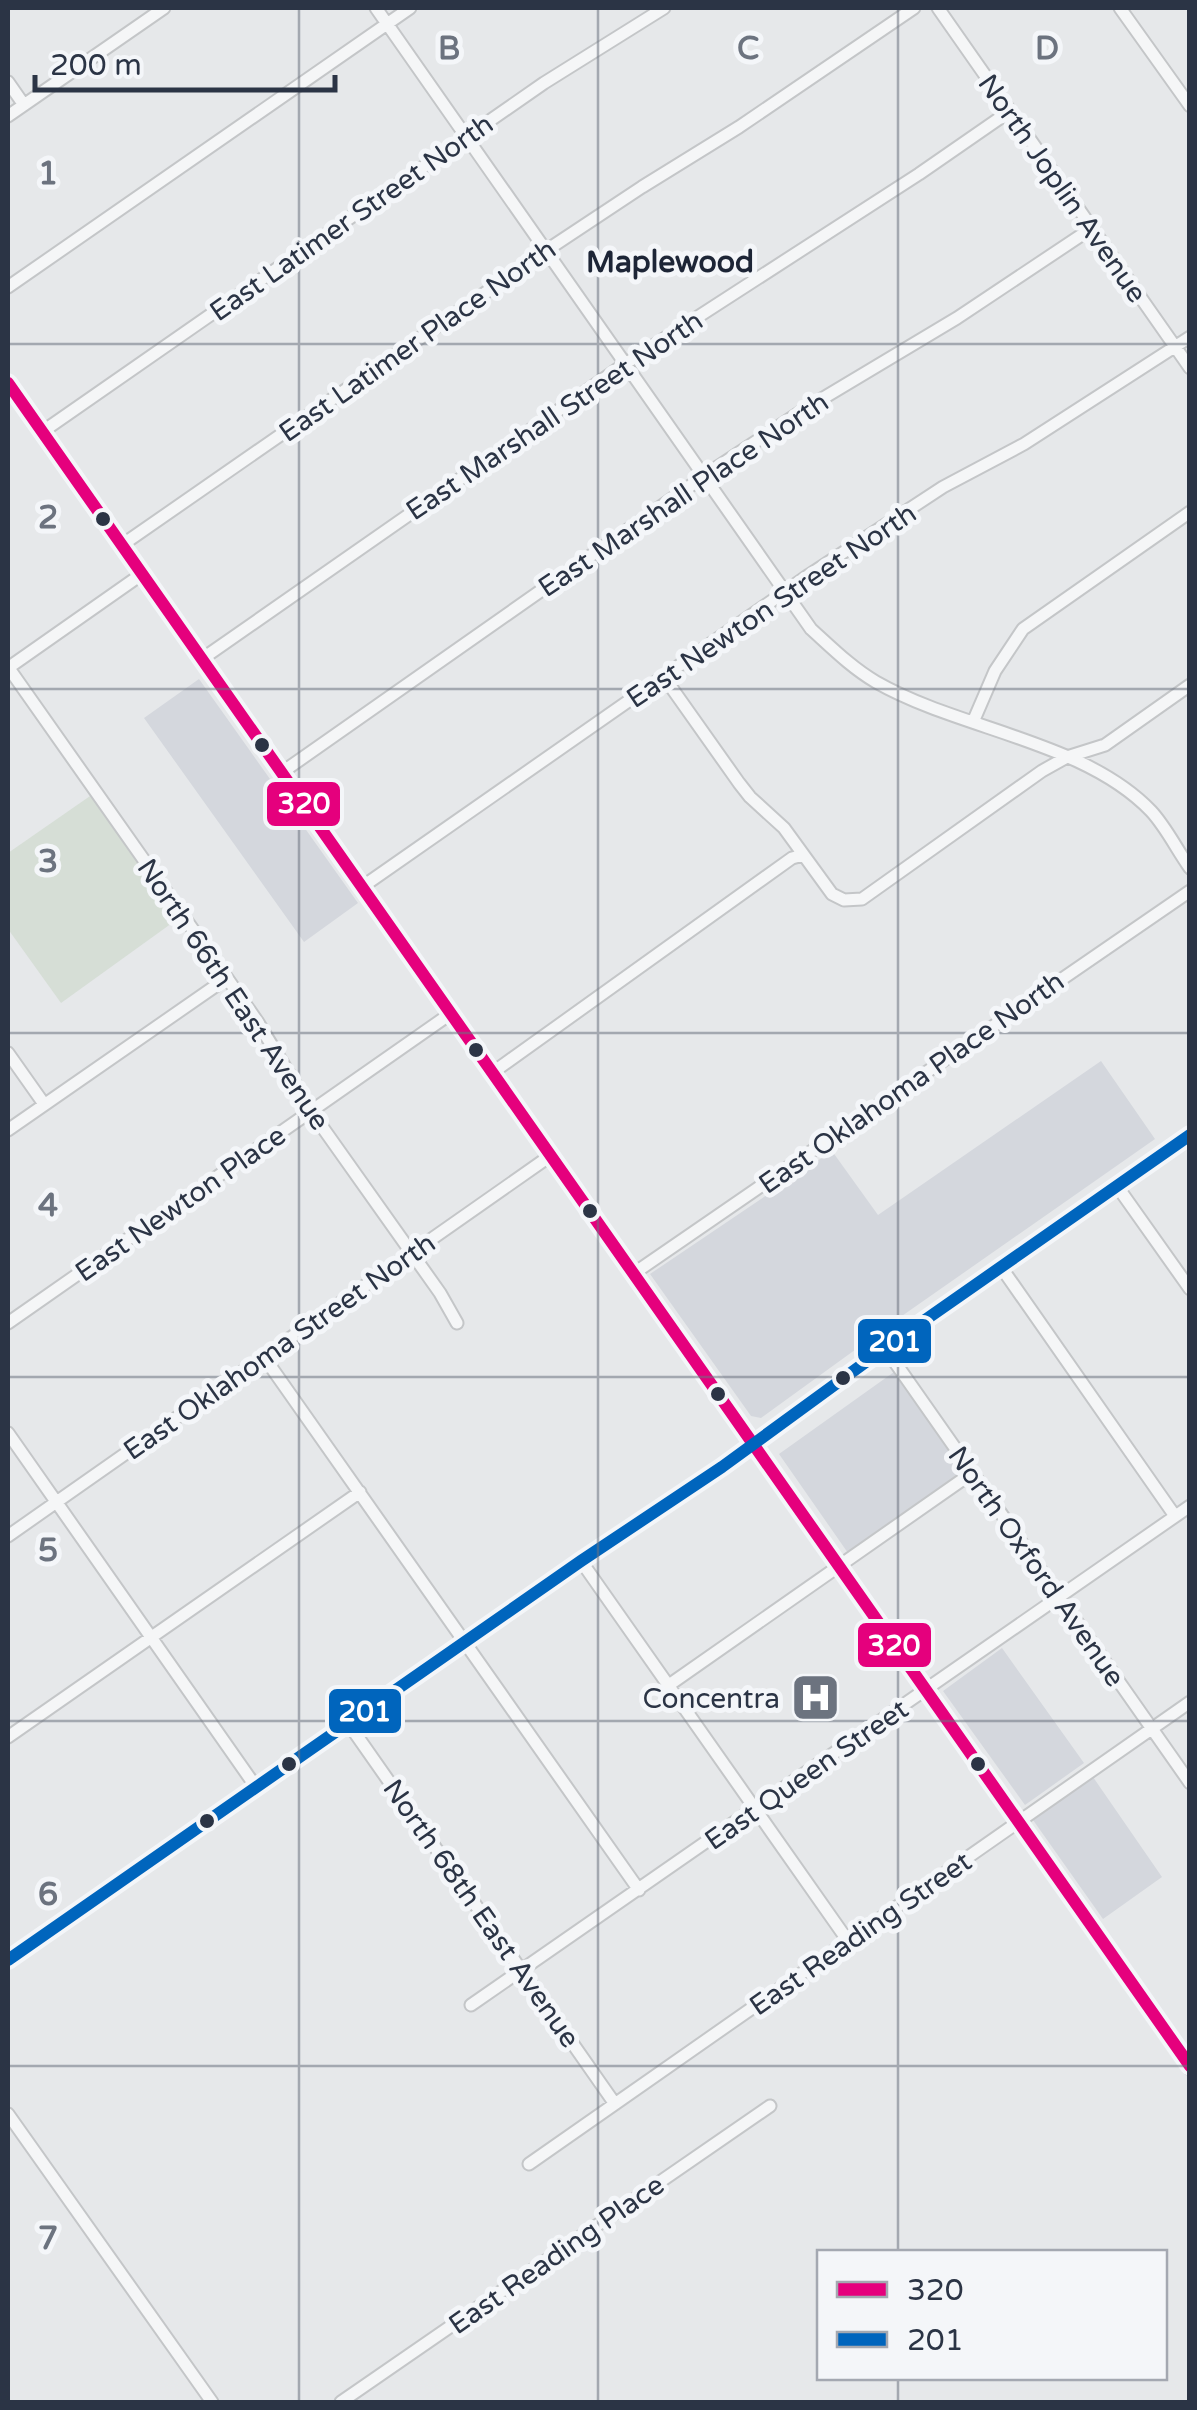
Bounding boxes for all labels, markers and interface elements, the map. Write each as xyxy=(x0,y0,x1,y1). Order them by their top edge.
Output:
scale bar xyxy=(35,30,335,92)
text: B xyxy=(438,30,460,68)
text: C xyxy=(737,30,759,68)
text: D xyxy=(1035,30,1059,68)
text: 200 m xyxy=(50,47,142,84)
street label: North Joplin Avenue xyxy=(971,68,1154,309)
street label: East Latimer Street North xyxy=(203,107,500,329)
text: 1 xyxy=(38,155,58,193)
street label: East Latimer Place North xyxy=(273,232,563,449)
district label: Maplewood xyxy=(586,244,754,281)
street label: East Marshall Street North xyxy=(400,304,709,528)
street label: East Marshall Place North xyxy=(532,385,835,605)
street label: East Newton Street North xyxy=(620,496,923,716)
text: 2 xyxy=(38,499,58,537)
unlabelled marker xyxy=(93,509,113,529)
unlabelled marker xyxy=(252,735,272,755)
line badge: 320 xyxy=(265,780,342,828)
text: 320 xyxy=(278,787,330,821)
text: 3 xyxy=(38,843,58,881)
street label: North 66th East Avenue xyxy=(130,852,337,1137)
street label: East Oklahoma Place North xyxy=(752,964,1071,1201)
unlabelled marker xyxy=(466,1040,486,1060)
street label: East Newton Place xyxy=(69,1118,292,1289)
text: 4 xyxy=(38,1187,58,1225)
unlabelled marker xyxy=(580,1201,600,1221)
street label: East Oklahoma Street North xyxy=(117,1226,442,1468)
line badge: 201 xyxy=(856,1317,933,1365)
text: 201 xyxy=(869,1325,921,1359)
unlabelled marker xyxy=(833,1368,853,1388)
unlabelled marker xyxy=(708,1384,728,1404)
street label: North Oxford Avenue xyxy=(940,1440,1132,1693)
text: 5 xyxy=(38,1532,58,1570)
line badge: 320 xyxy=(856,1621,933,1669)
text: 320 xyxy=(868,1629,920,1663)
hospital icon: Concentra xyxy=(789,1672,841,1724)
place label: Concentra xyxy=(642,1682,780,1716)
line badge: 201 xyxy=(327,1687,403,1735)
street label: East Queen Street xyxy=(698,1692,915,1858)
text: 201 xyxy=(339,1695,391,1729)
unlabelled marker xyxy=(279,1754,299,1774)
unlabelled marker xyxy=(968,1754,988,1774)
street label: North 68th East Avenue xyxy=(375,1773,587,2054)
unlabelled marker xyxy=(197,1811,217,1831)
street label: East Reading Street xyxy=(743,1844,978,2023)
text: 6 xyxy=(38,1876,58,1914)
street label: East Reading Place xyxy=(442,2168,671,2342)
text: 7 xyxy=(38,2220,58,2258)
legend xyxy=(817,2250,1167,2380)
text: 320 xyxy=(907,2272,964,2309)
text: 201 xyxy=(907,2322,964,2359)

